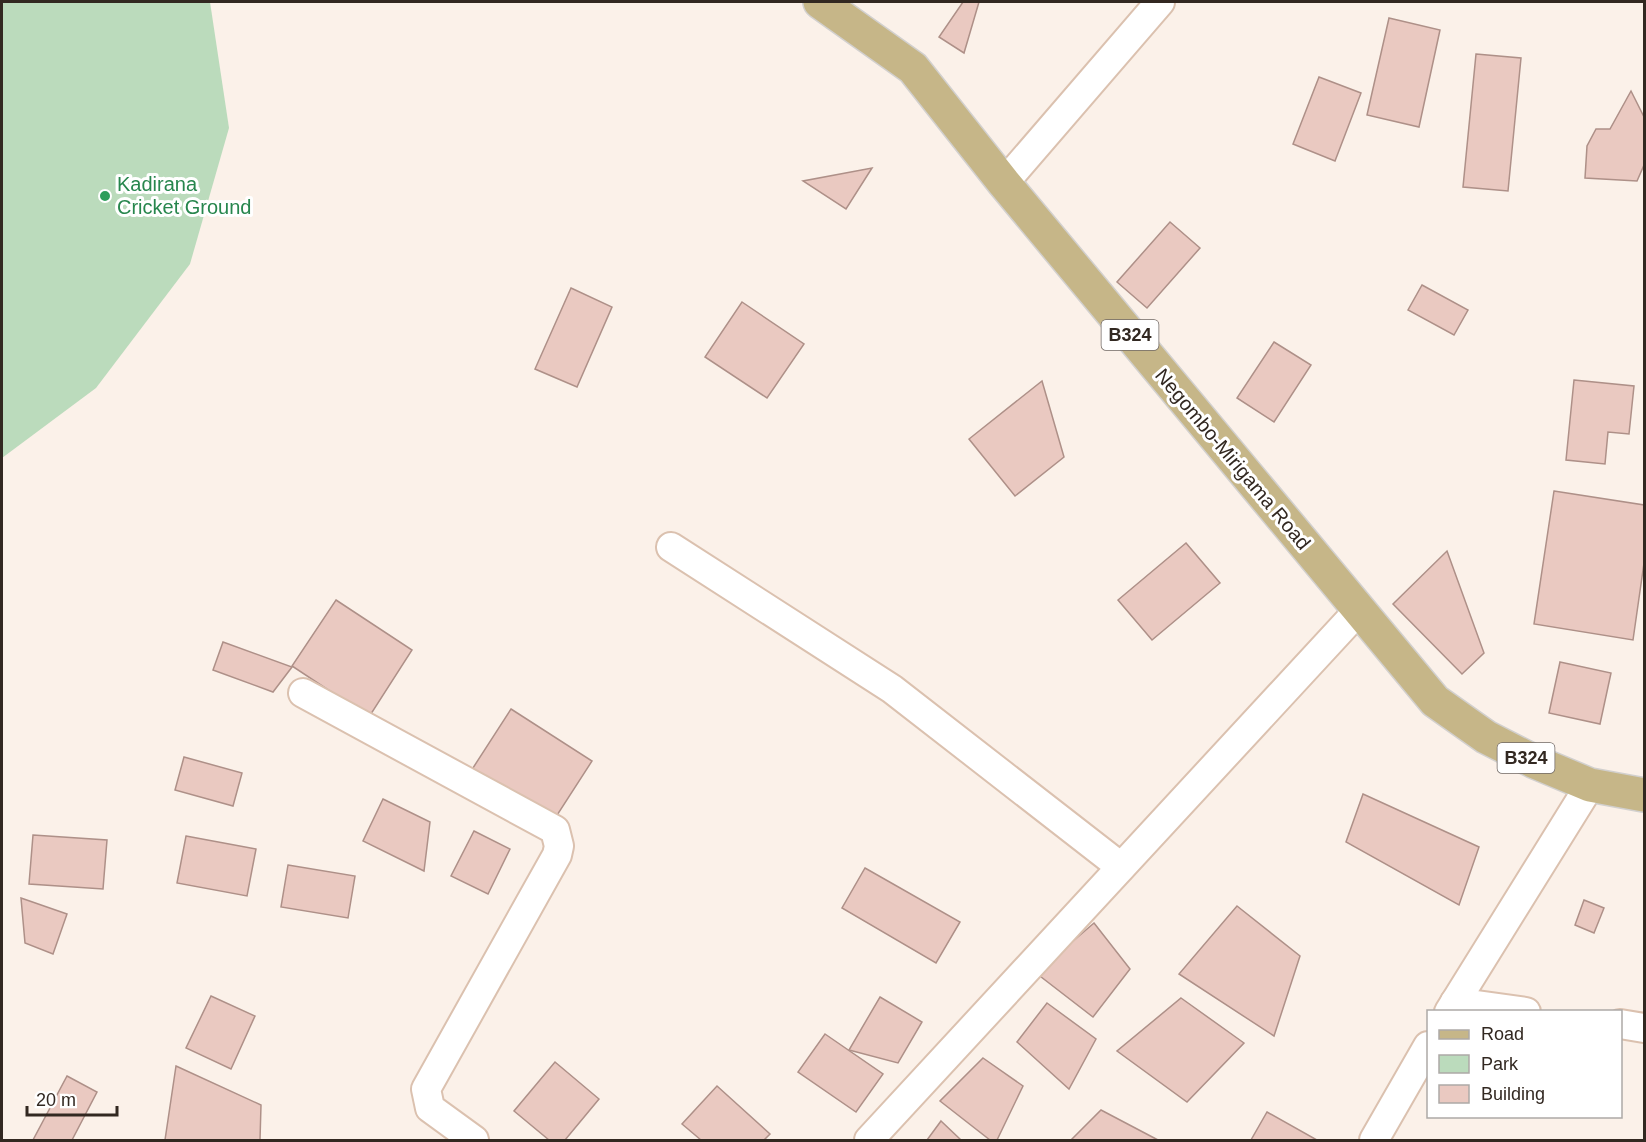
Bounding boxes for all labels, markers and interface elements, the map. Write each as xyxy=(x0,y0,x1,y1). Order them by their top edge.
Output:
place label: Kadirana Cricket Ground xyxy=(117,173,252,218)
marker: Kadirana Cricket Ground xyxy=(98,189,112,203)
road number: B324 xyxy=(1102,320,1158,350)
street label: Negombo-Mirigama Road xyxy=(1151,364,1315,554)
road number: B324 xyxy=(1498,743,1555,773)
legend xyxy=(1427,1010,1622,1118)
text: Road xyxy=(1481,1024,1524,1044)
text: Park xyxy=(1481,1054,1519,1074)
scale bar xyxy=(27,1079,117,1117)
text: Building xyxy=(1481,1084,1545,1104)
text: 20 m xyxy=(36,1090,76,1110)

